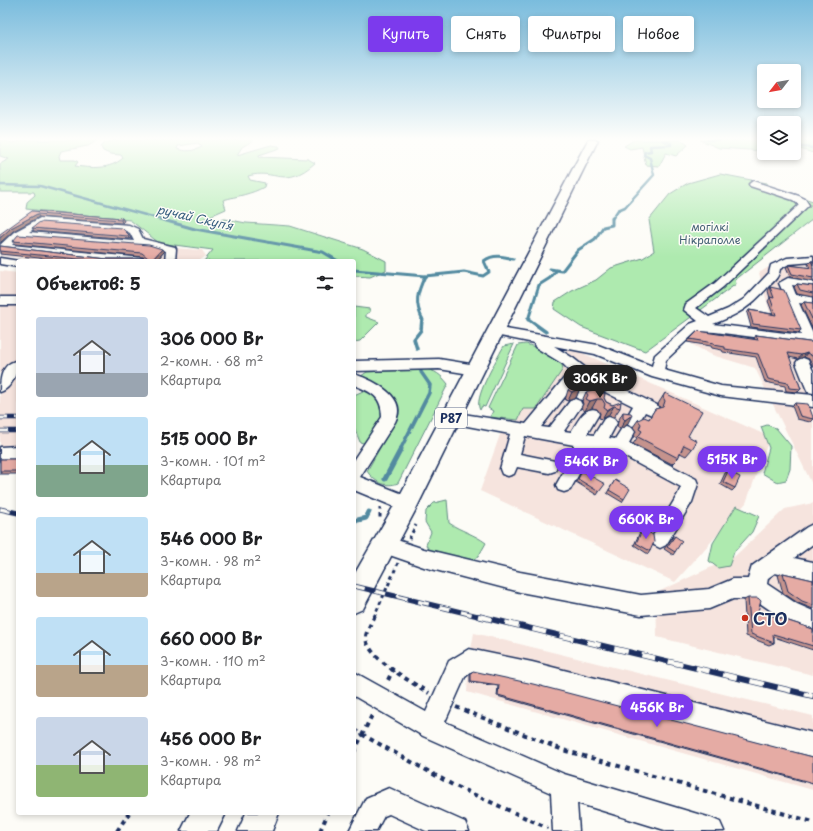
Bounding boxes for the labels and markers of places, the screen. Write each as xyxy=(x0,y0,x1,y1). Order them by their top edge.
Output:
pin: 306K Br xyxy=(563,365,637,399)
pin: 515K Br xyxy=(695,446,769,480)
pin: 546K Br xyxy=(554,448,628,482)
pin: 660K Br xyxy=(609,506,683,540)
place label: СТО xyxy=(753,606,787,630)
marker: СТО xyxy=(740,613,750,623)
pin: 456K Br xyxy=(620,694,694,728)

